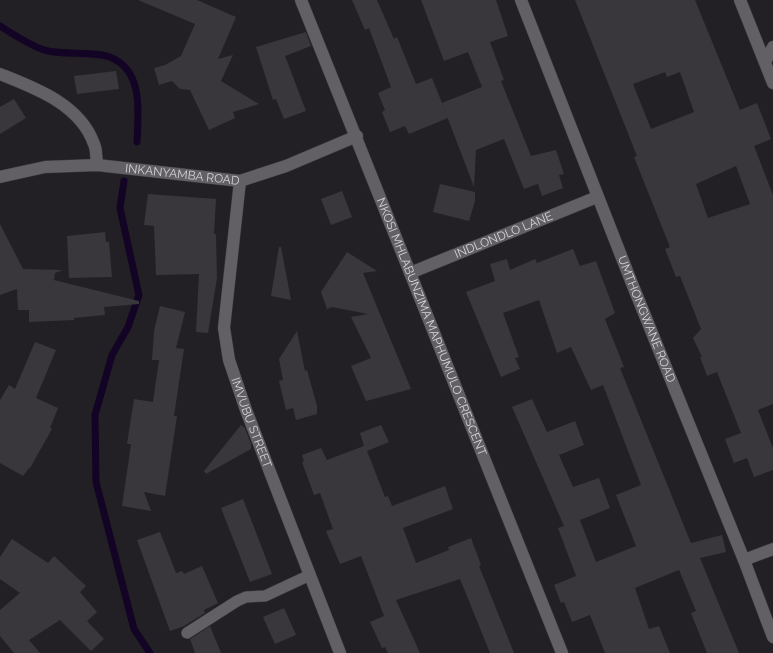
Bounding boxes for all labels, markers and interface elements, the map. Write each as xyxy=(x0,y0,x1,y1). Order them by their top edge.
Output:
street label: INKANYAMBA ROAD xyxy=(125,161,241,188)
street label: NKOSI MHLABUNZIMA MAPHUMULO CRESCENT xyxy=(374,196,490,459)
street label: INDLONDLO LANE xyxy=(452,209,555,261)
street label: UMTHONGWANE ROAD xyxy=(615,254,679,385)
street label: IMVUBU STREET xyxy=(229,376,275,471)

